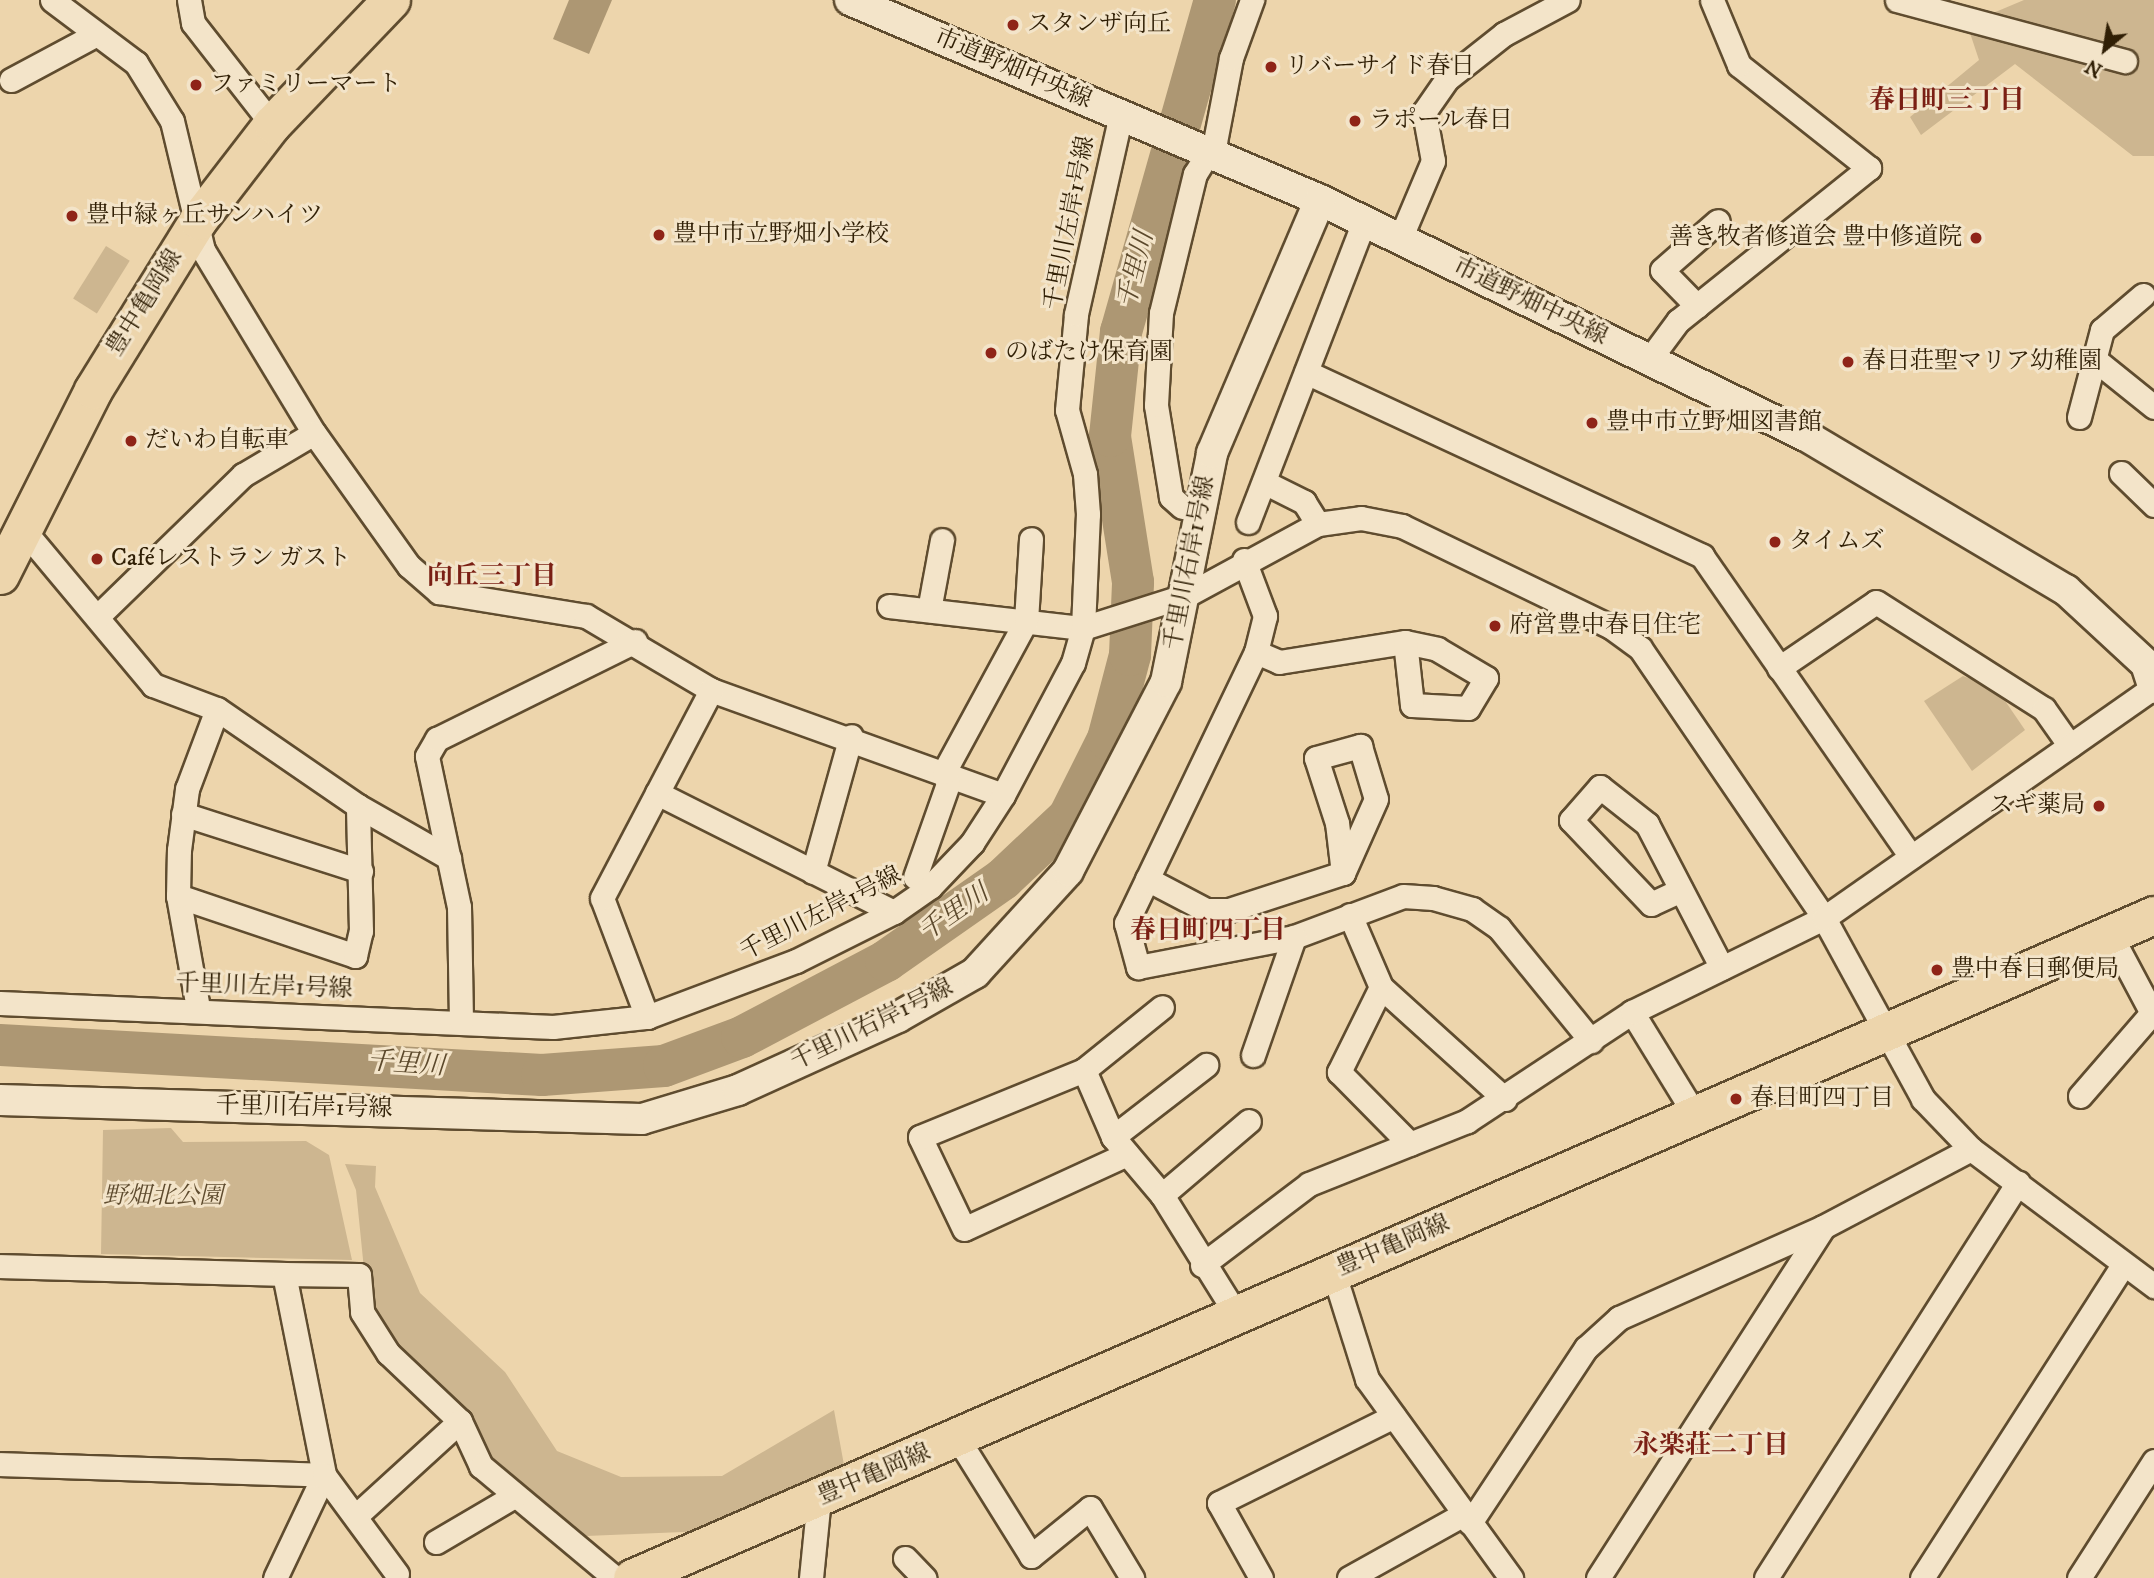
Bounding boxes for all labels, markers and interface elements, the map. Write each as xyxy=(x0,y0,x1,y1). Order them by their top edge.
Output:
place label: スタンザ向丘 xyxy=(1027,11,1171,39)
north arrow xyxy=(2070,14,2140,84)
marker: スタンザ向丘 xyxy=(1005,17,1021,33)
street label: 市道野畑中央線 xyxy=(930,23,1096,115)
place label: リバーサイド春日 xyxy=(1285,53,1477,81)
text: N xyxy=(2082,54,2107,81)
marker: リバーサイド春日 xyxy=(1263,59,1279,75)
place label: ファミリーマート xyxy=(210,71,402,99)
marker: ファミリーマート xyxy=(188,77,204,93)
district label: 春日町三丁目 xyxy=(1869,85,2025,117)
place label: ラポール春日 xyxy=(1369,107,1513,135)
marker: ラポール春日 xyxy=(1347,113,1363,129)
street label: 千里川左岸1号線 xyxy=(1039,133,1101,313)
place label: 豊中緑ヶ丘サンハイツ xyxy=(86,202,326,230)
marker: 豊中緑ヶ丘サンハイツ xyxy=(64,208,80,224)
place label: 豊中市立野畑小学校 xyxy=(673,221,889,249)
place label: 善き牧者修道会 豊中修道院 xyxy=(1669,224,1962,252)
marker: 豊中市立野畑小学校 xyxy=(651,227,667,243)
water label: 千里川 xyxy=(1111,228,1161,312)
marker: 善き牧者修道会 豊中修道院 xyxy=(1968,230,1984,246)
street label: 豊中亀岡線 xyxy=(101,244,189,362)
street label: 市道野畑中央線 xyxy=(1448,252,1612,352)
place label: のばたけ保育園 xyxy=(1005,339,1173,367)
marker: のばたけ保育園 xyxy=(983,345,999,361)
place label: 春日荘聖マリア幼稚園 xyxy=(1862,348,2102,376)
marker: 春日荘聖マリア幼稚園 xyxy=(1840,354,1856,370)
place label: 豊中市立野畑図書館 xyxy=(1606,409,1822,437)
marker: 豊中市立野畑図書館 xyxy=(1584,415,1600,431)
place label: だいわ自転車 xyxy=(145,427,289,455)
marker: だいわ自転車 xyxy=(123,433,139,449)
street label: 千里川右岸1号線 xyxy=(1159,473,1221,653)
place label: タイムズ xyxy=(1789,528,1885,556)
marker: タイムズ xyxy=(1767,534,1783,550)
place label: Caféレストラン ガスト xyxy=(111,545,352,573)
marker: Caféレストラン ガスト xyxy=(89,551,105,567)
district label: 向丘三丁目 xyxy=(427,561,557,593)
place label: 府営豊中春日住宅 xyxy=(1509,612,1701,640)
marker: 府営豊中春日住宅 xyxy=(1487,618,1503,634)
place label: スギ薬局 xyxy=(1989,792,2085,820)
marker: スギ薬局 xyxy=(2091,798,2107,814)
street label: 千里川左岸1号線 xyxy=(736,861,906,967)
water label: 千里川 xyxy=(913,878,995,948)
district label: 春日町四丁目 xyxy=(1130,915,1286,947)
place label: 豊中春日郵便局 xyxy=(1951,956,2119,984)
marker: 豊中春日郵便局 xyxy=(1929,962,1945,978)
street label: 千里川左岸1号線 xyxy=(175,970,353,1004)
street label: 千里川右岸1号線 xyxy=(786,973,958,1077)
water label: 千里川 xyxy=(366,1046,446,1082)
place label: 春日町四丁目 xyxy=(1750,1085,1894,1113)
marker: 春日町四丁目 xyxy=(1728,1091,1744,1107)
street label: 千里川右岸1号線 xyxy=(215,1092,393,1124)
park label: 野畑北公園 xyxy=(103,1183,223,1211)
street label: 豊中亀岡線 xyxy=(1332,1209,1454,1283)
district label: 永楽荘二丁目 xyxy=(1633,1430,1789,1462)
street label: 豊中亀岡線 xyxy=(813,1438,935,1512)

